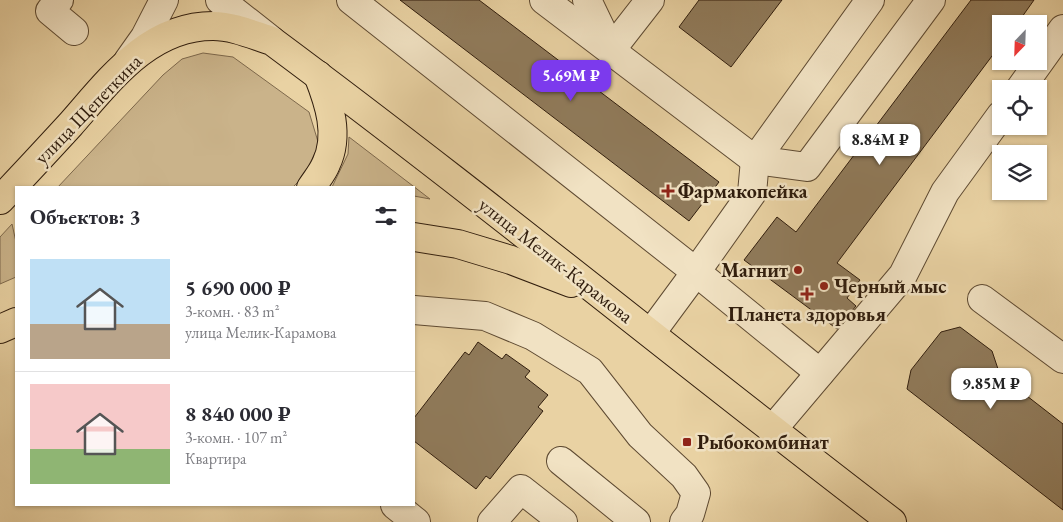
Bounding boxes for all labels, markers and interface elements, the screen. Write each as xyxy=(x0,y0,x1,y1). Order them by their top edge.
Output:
north arrow xyxy=(992,15,1048,70)
map controls xyxy=(992,15,1047,200)
street label: улица Щепеткина xyxy=(29,48,147,170)
pin: 5.69M ₽ xyxy=(525,59,617,102)
text: 5.69M ₽ xyxy=(542,65,600,86)
button: locate xyxy=(992,80,1047,135)
pin: 8.84M ₽ xyxy=(834,124,926,166)
text: 8.84M ₽ xyxy=(851,129,909,150)
button: layers xyxy=(992,145,1047,200)
place label: Фармакопейка xyxy=(678,178,808,204)
marker: Фармакопейка xyxy=(662,185,674,197)
street label: улица Мелик-Карамова xyxy=(473,191,639,329)
icon: filters xyxy=(372,202,400,230)
text: Объектов: 3 xyxy=(30,203,141,230)
place label: Магнит xyxy=(721,257,788,283)
marker: Магнит xyxy=(792,264,804,276)
place label: Черный мыс xyxy=(834,273,946,299)
text: 5 690 000 ₽ xyxy=(185,274,291,301)
icon: home xyxy=(70,279,130,339)
marker: Черный мыс xyxy=(818,280,830,292)
marker: Планета здоровья xyxy=(801,288,813,300)
text: 3-комн. · 83 m² xyxy=(185,301,280,322)
place label: Планета здоровья xyxy=(728,301,886,327)
text: улица Мелик-Карамова xyxy=(185,322,337,343)
pin: 9.85M ₽ xyxy=(945,368,1037,410)
text: 9.85M ₽ xyxy=(962,373,1020,394)
text: 8 840 000 ₽ xyxy=(185,400,291,427)
icon: home xyxy=(70,404,130,464)
text: 3-комн. · 107 m² xyxy=(185,427,287,448)
place label: Рыбокомбинат xyxy=(697,429,829,455)
marker: Рыбокомбинат xyxy=(681,436,693,448)
text: Квартира xyxy=(185,448,246,469)

